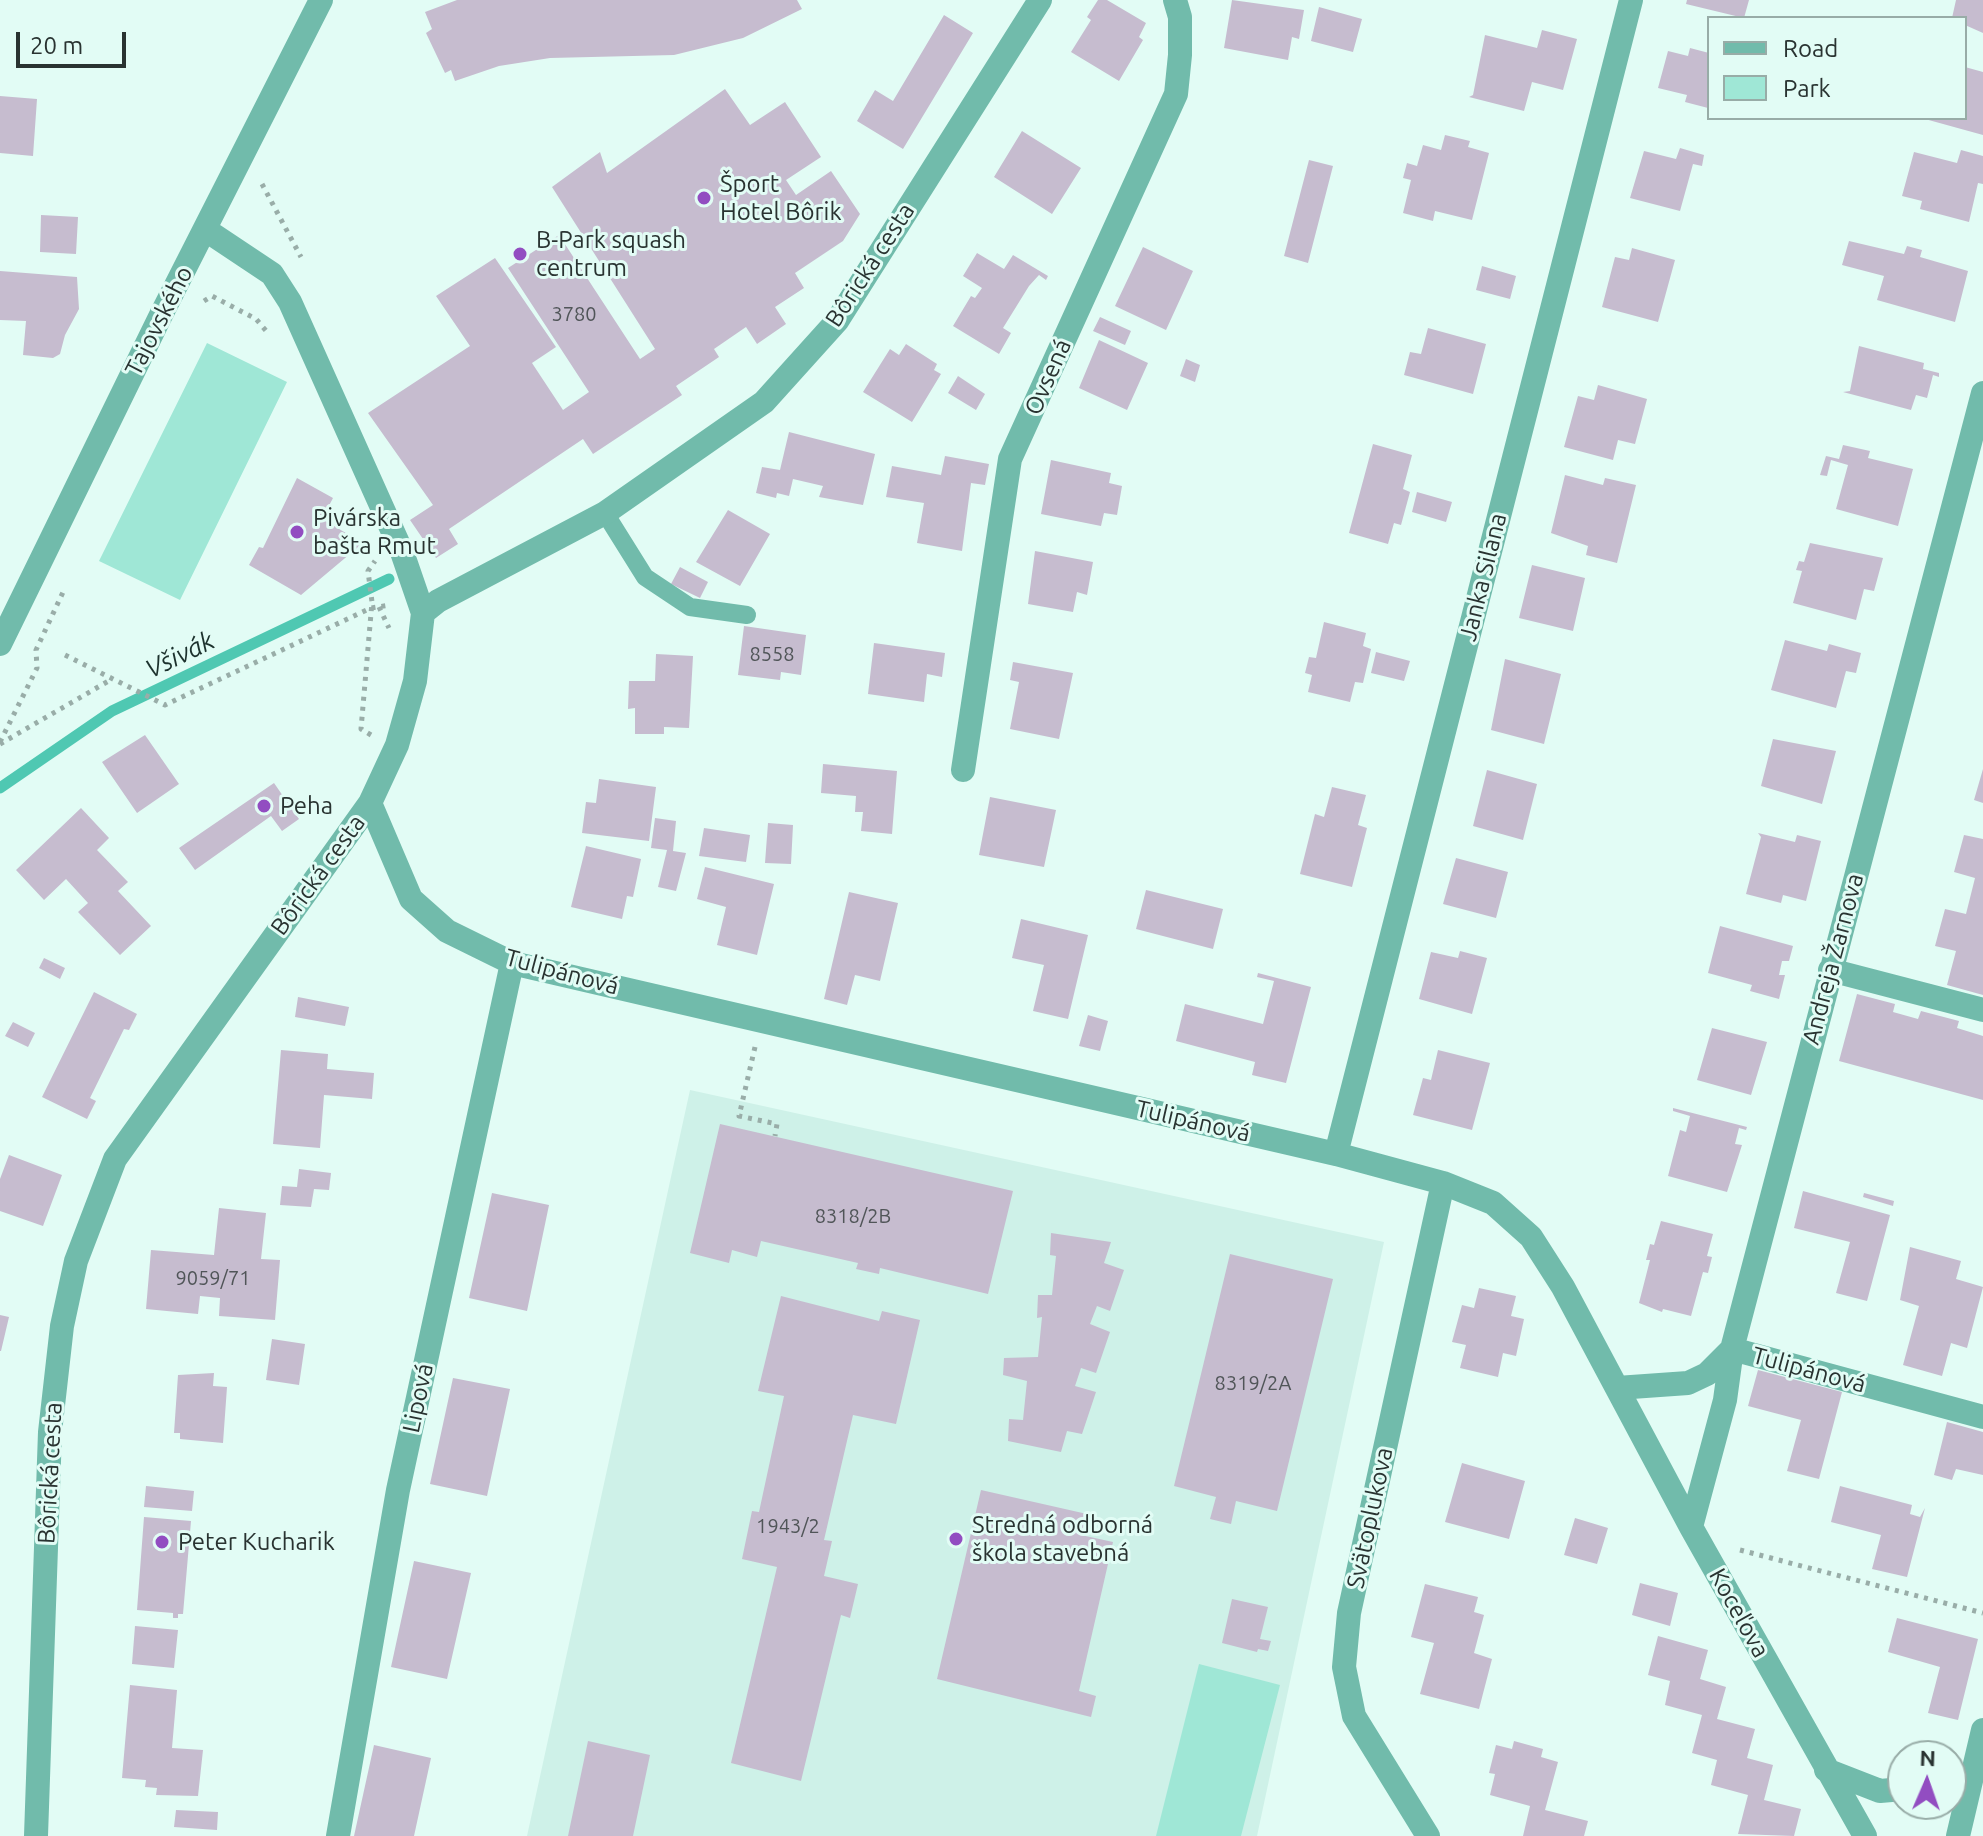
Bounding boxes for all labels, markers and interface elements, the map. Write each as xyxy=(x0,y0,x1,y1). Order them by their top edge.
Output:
scale bar xyxy=(20,16,130,66)
legend xyxy=(1707,16,1967,120)
text: 20 m xyxy=(30,32,83,59)
text: Road xyxy=(1783,35,1838,62)
text: Park xyxy=(1783,75,1831,102)
place label: Šport Hotel Bôrik xyxy=(720,170,842,226)
marker: Šport Hotel Bôrik xyxy=(695,189,713,207)
street label: Bôrická cesta xyxy=(819,198,921,332)
place label: B-Park squash centrum xyxy=(536,226,686,282)
marker: B-Park squash centrum xyxy=(511,245,529,263)
street label: Tajovského xyxy=(119,261,199,381)
house number: 3780 xyxy=(551,302,597,326)
street label: Ovsená xyxy=(1019,335,1077,419)
place label: Pivárska bašta Rmut xyxy=(313,504,436,560)
street label: Janka Silana xyxy=(1453,510,1513,644)
marker: Pivárska bašta Rmut xyxy=(288,523,306,541)
water label: Všivák xyxy=(140,625,220,685)
house number: 8558 xyxy=(749,642,795,666)
place label: Peha xyxy=(280,792,333,820)
marker: Peha xyxy=(255,797,273,815)
street label: Bôrická cesta xyxy=(265,809,371,941)
street label: Andreja Žarnova xyxy=(1796,870,1870,1048)
street label: Tulipánová xyxy=(502,943,622,1001)
street label: Tulipánová xyxy=(1133,1094,1253,1148)
house number: 8318/2B xyxy=(815,1204,891,1228)
house number: 9059/71 xyxy=(175,1266,251,1290)
street label: Tulipánová xyxy=(1749,1341,1869,1399)
street label: Lipová xyxy=(397,1361,439,1435)
house number: 8319/2A xyxy=(1215,1371,1291,1395)
street label: Bôrická cesta xyxy=(32,1401,68,1545)
street label: Svätoplukova xyxy=(1341,1445,1399,1591)
place label: Stredná odborná škola stavebná xyxy=(972,1511,1153,1567)
house number: 1943/2 xyxy=(756,1514,820,1538)
place label: Peter Kucharik xyxy=(178,1528,335,1556)
marker: Stredná odborná škola stavebná xyxy=(947,1530,965,1548)
marker: Peter Kucharik xyxy=(153,1533,171,1551)
street label: Koceľova xyxy=(1703,1563,1775,1663)
north arrow xyxy=(1887,1740,1967,1820)
text: N xyxy=(1919,1745,1936,1770)

